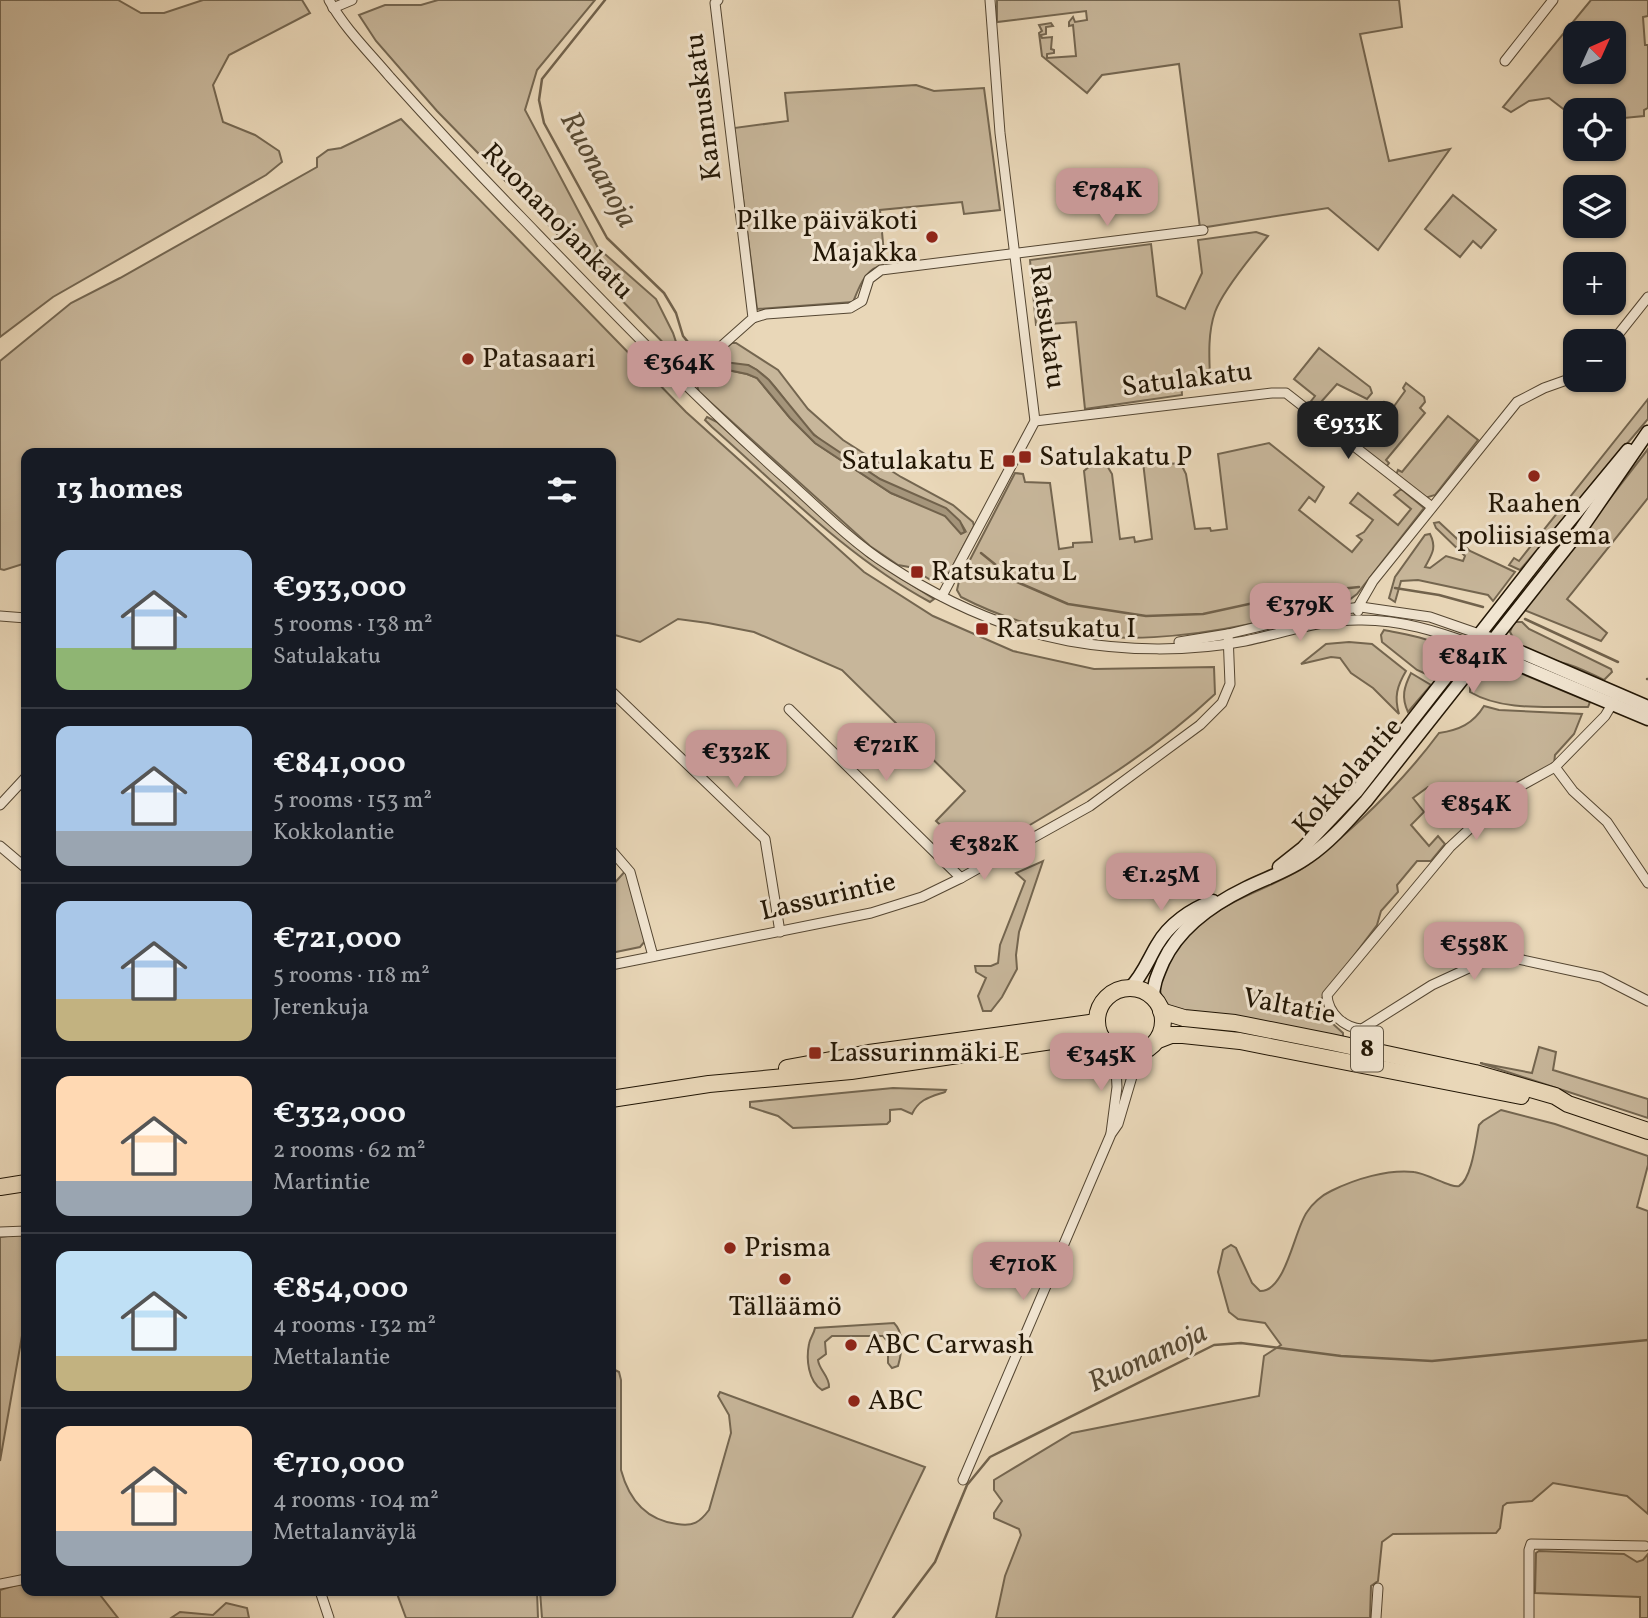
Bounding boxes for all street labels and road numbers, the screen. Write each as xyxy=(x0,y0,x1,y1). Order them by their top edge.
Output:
street label: Kannuskatu xyxy=(676,31,732,183)
street label: Ruonanojankatu xyxy=(472,135,642,309)
street label: Ratsukatu xyxy=(1019,263,1075,391)
street label: Satulakatu xyxy=(1119,353,1255,407)
street label: Kokkolantie xyxy=(1284,709,1412,845)
street label: Lassurintie xyxy=(756,863,900,931)
street label: Valtatie xyxy=(1239,979,1339,1035)
road number: 8 xyxy=(1351,1026,1383,1072)

